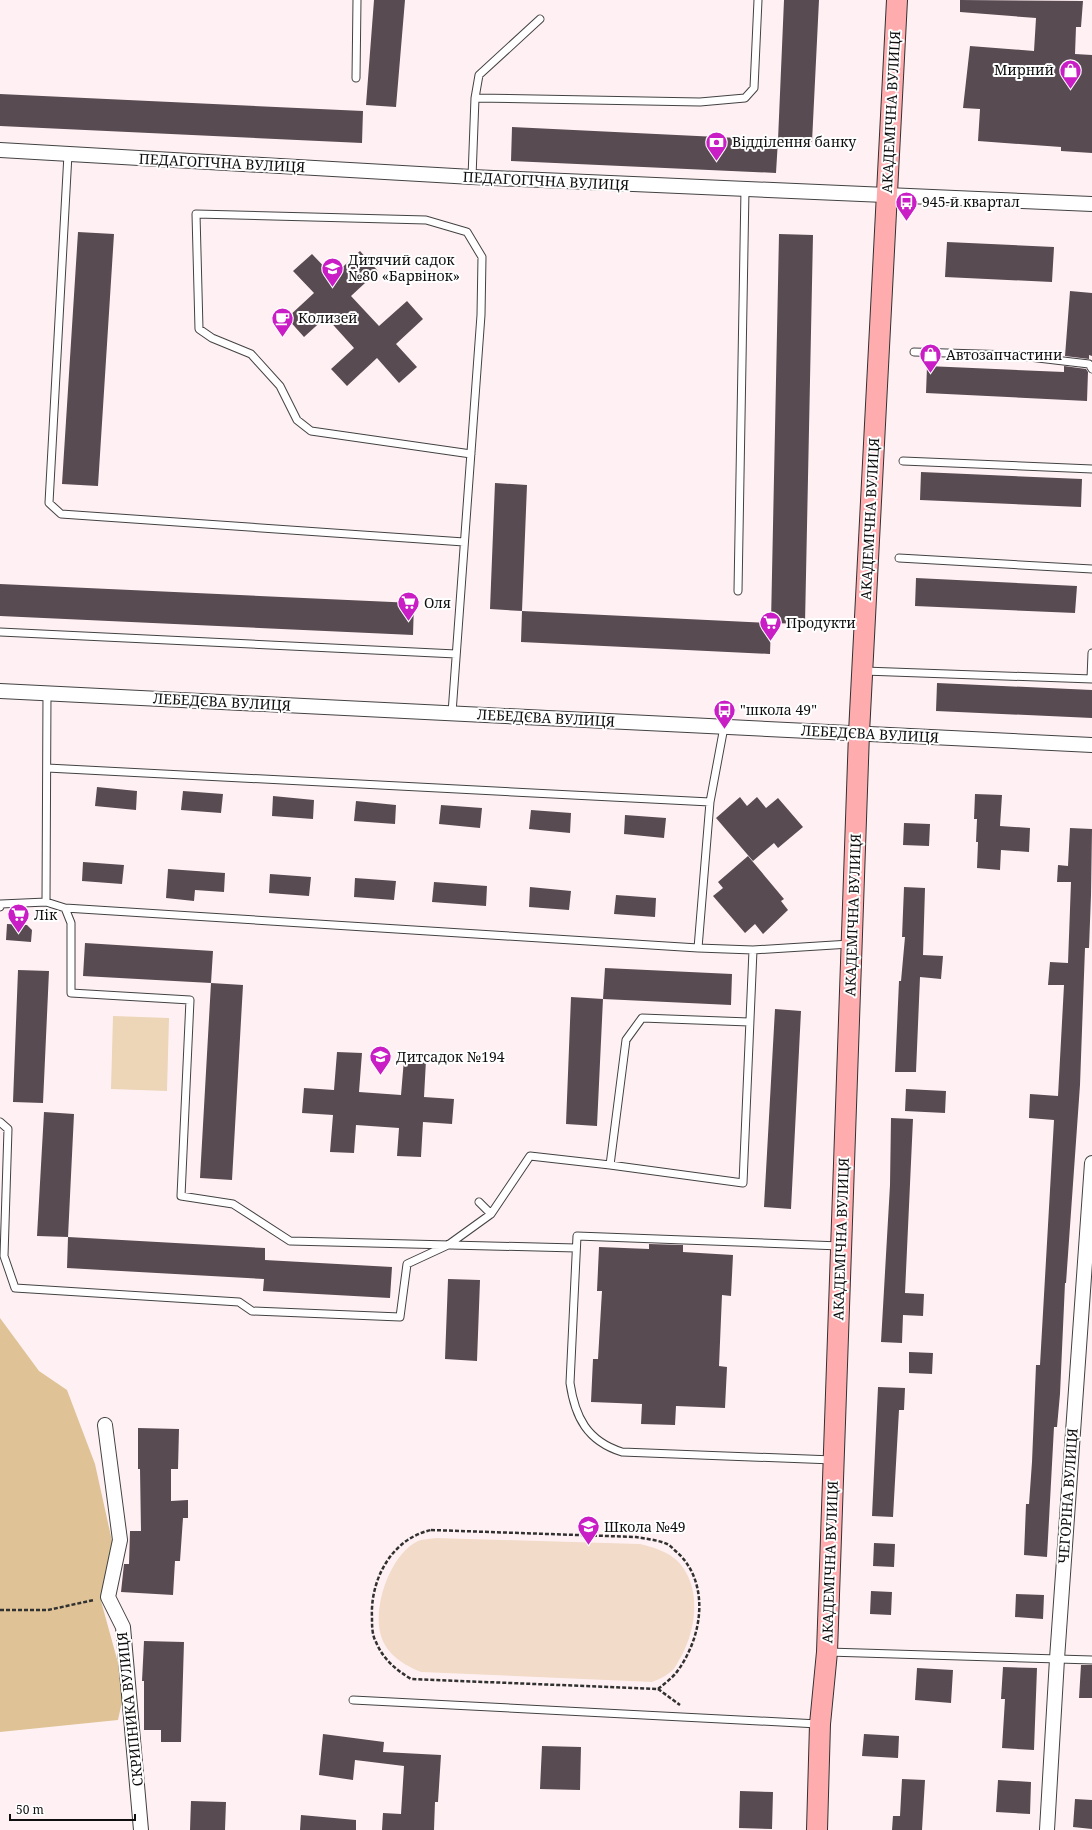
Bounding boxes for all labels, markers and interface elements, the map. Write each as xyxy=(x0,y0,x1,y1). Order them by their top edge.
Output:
street label: АКАДЕМІЧНА ВУЛИЦЯ xyxy=(877,30,904,194)
shop icon: Мирний xyxy=(1057,57,1083,90)
place label: Мирний xyxy=(994,60,1054,79)
bank icon: Відділення банку xyxy=(704,129,730,162)
place label: Відділення банку xyxy=(732,132,856,151)
street label: ПЕДАГОГІЧНА ВУЛИЦЯ xyxy=(138,149,306,176)
street label: ПЕДАГОГІЧНА ВУЛИЦЯ xyxy=(462,167,630,194)
bus stop icon: 945-й квартал xyxy=(894,189,920,222)
place label: 945-й квартал xyxy=(922,192,1020,211)
place label: Дитячий садок №80 «Барвінок» xyxy=(348,250,460,285)
school or university icon: Дитячий садок №80 «Барвінок» xyxy=(320,255,346,288)
cafe icon: Колизей xyxy=(269,305,295,338)
place label: Колизей xyxy=(298,308,358,327)
shop icon: Автозапчастини xyxy=(917,342,943,375)
place label: Автозапчастини xyxy=(946,345,1062,364)
street label: АКАДЕМІЧНА ВУЛИЦЯ xyxy=(856,437,883,601)
supermarket icon: Оля xyxy=(396,590,422,623)
place label: Оля xyxy=(424,593,451,612)
supermarket icon: Продукти xyxy=(757,610,783,643)
place label: Продукти xyxy=(786,613,856,632)
street label: ЛЕБЕДЄВА ВУЛИЦЯ xyxy=(152,688,292,715)
bus stop icon: "школа 49" xyxy=(711,697,737,730)
place label: "школа 49" xyxy=(740,700,817,719)
street label: ЛЕБЕДЄВА ВУЛИЦЯ xyxy=(476,704,616,731)
street label: ЛЕБЕДЄВА ВУЛИЦЯ xyxy=(800,720,940,747)
street label: АКАДЕМІЧНА ВУЛИЦЯ xyxy=(840,833,865,997)
supermarket icon: Лік xyxy=(6,902,32,935)
place label: Лік xyxy=(34,905,58,924)
school or university icon: Дитсадок №194 xyxy=(367,1044,393,1077)
place label: Дитсадок №194 xyxy=(396,1047,505,1066)
street label: АКАДЕМІЧНА ВУЛИЦЯ xyxy=(828,1157,853,1321)
street label: ЧЕГОРІНА ВУЛИЦЯ xyxy=(1053,1427,1082,1565)
street label: АКАДЕМІЧНА ВУЛИЦЯ xyxy=(817,1480,842,1644)
school or university icon: Школа №49 xyxy=(576,1514,602,1547)
place label: Школа №49 xyxy=(604,1517,686,1536)
street label: СКРИПНИКА ВУЛИЦЯ xyxy=(112,1631,147,1787)
scale bar xyxy=(10,1796,135,1822)
text: 50 m xyxy=(16,1801,44,1818)

